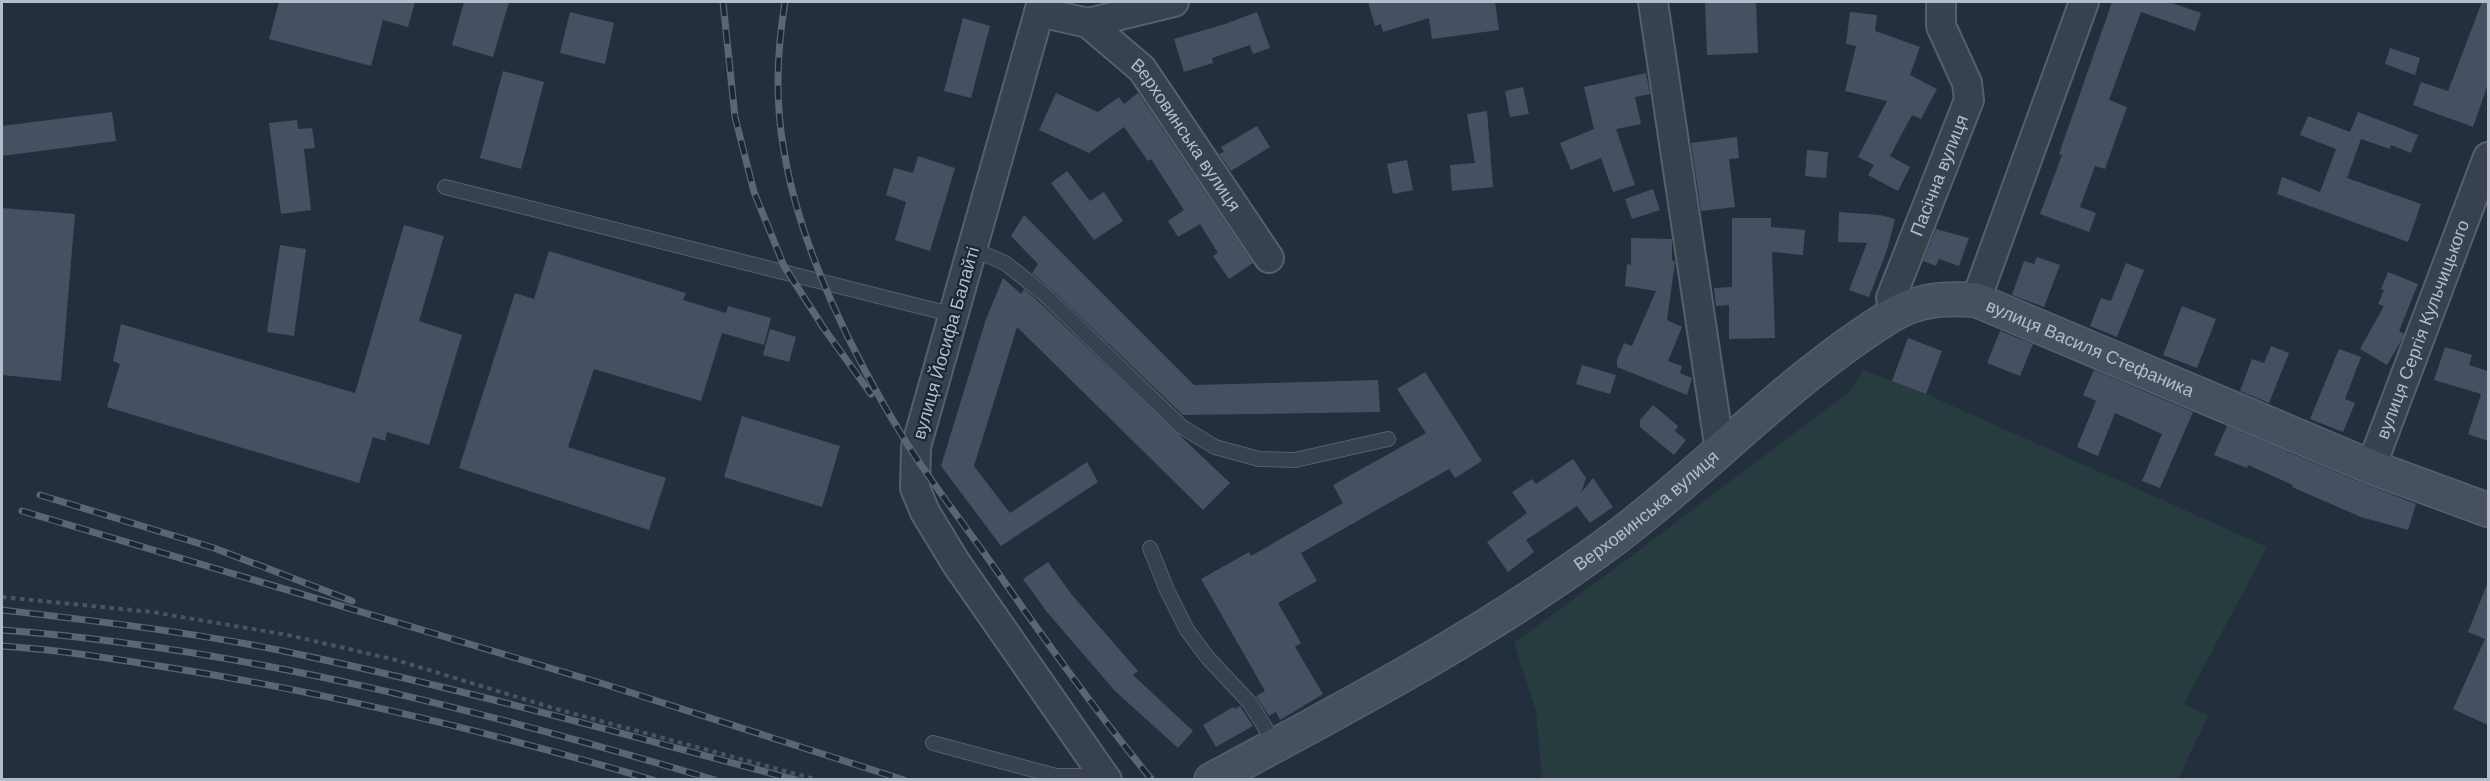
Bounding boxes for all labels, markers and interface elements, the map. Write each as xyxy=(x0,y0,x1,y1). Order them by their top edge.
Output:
street label: Верховинська вулиця xyxy=(1126,53,1246,216)
street label: Пасічна вулиця xyxy=(1905,111,1974,240)
street label: вулиця Сергія Кульчицького xyxy=(2371,216,2475,443)
street label: вулиця Йосифа Балайті xyxy=(907,244,985,442)
street label: вулиця Василя Стефаника xyxy=(1982,294,2199,403)
street label: Верховинська вулиця xyxy=(1569,445,1724,577)

